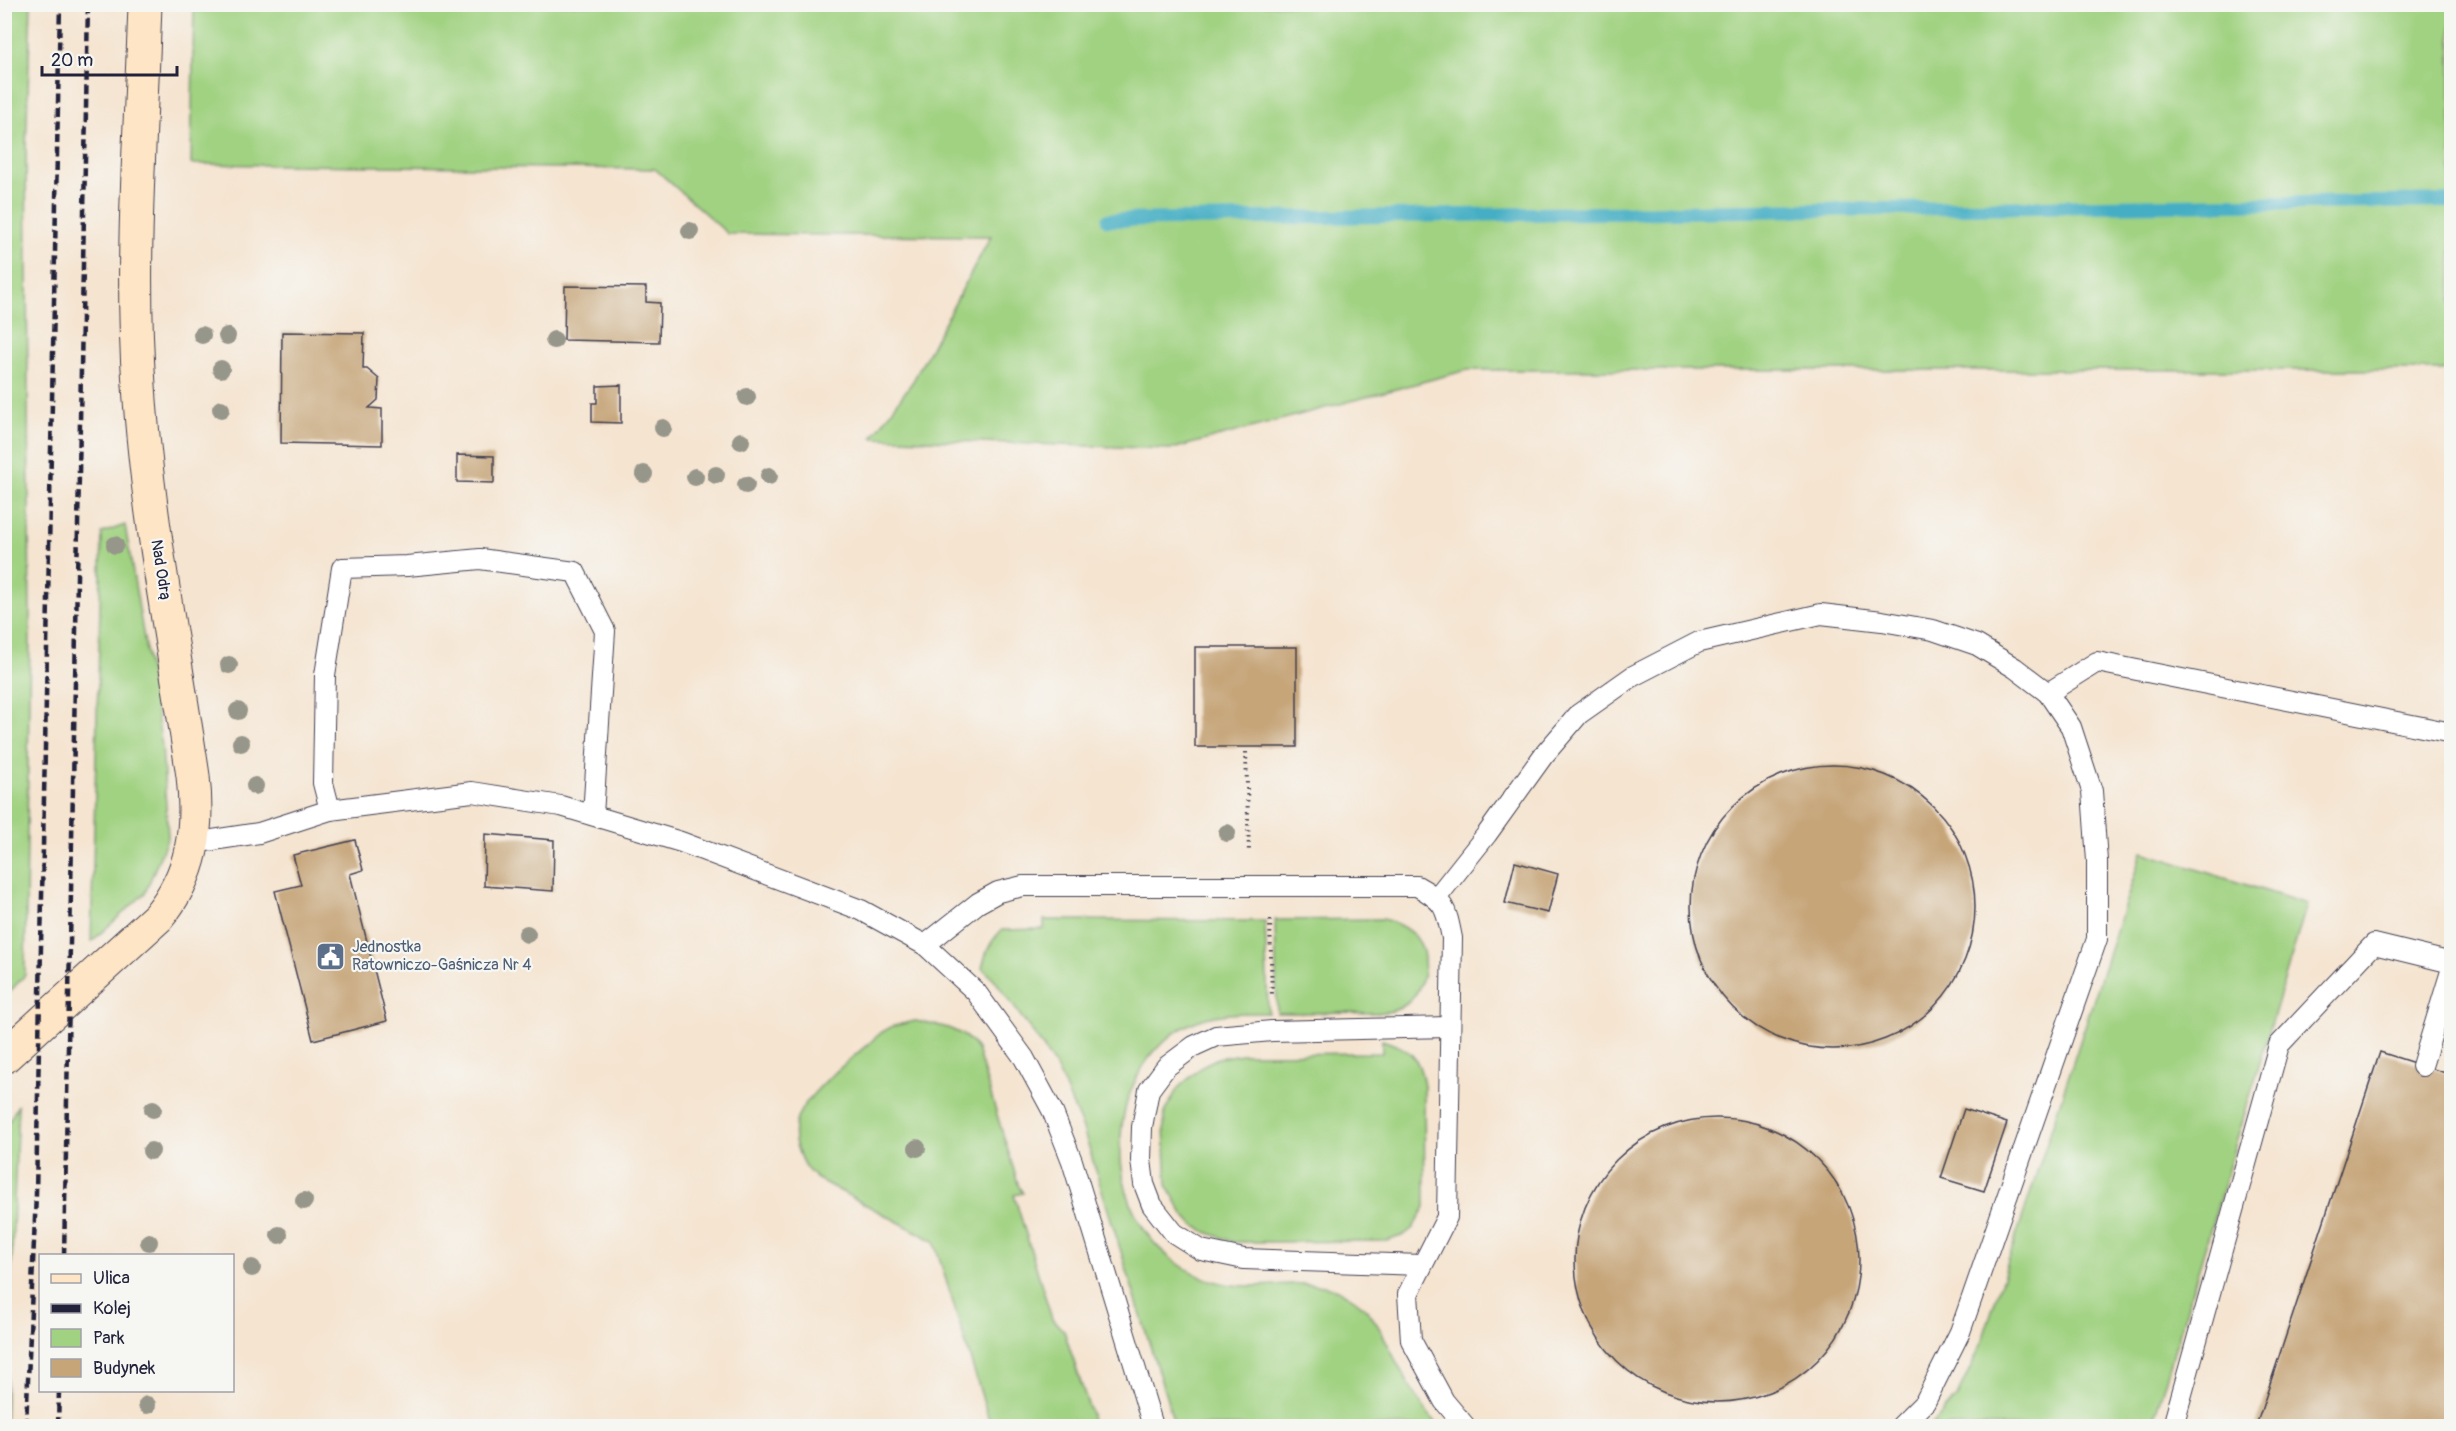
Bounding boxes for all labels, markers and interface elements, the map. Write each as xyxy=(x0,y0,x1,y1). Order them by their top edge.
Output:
scale bar xyxy=(42,39,177,77)
text: 20 m xyxy=(51,49,93,72)
street label: Nad Odrą xyxy=(146,538,176,602)
place label: Jednostka Ratowniczo-Gaśnicza Nr 4 xyxy=(352,937,531,975)
public building icon: Jednostka Ratowniczo-Gaśnicza Nr 4 xyxy=(315,940,347,972)
legend xyxy=(39,1254,234,1392)
text: Ulica xyxy=(93,1267,130,1290)
text: Kolej xyxy=(93,1297,131,1320)
text: Park xyxy=(93,1327,125,1350)
text: Budynek xyxy=(93,1357,156,1380)

